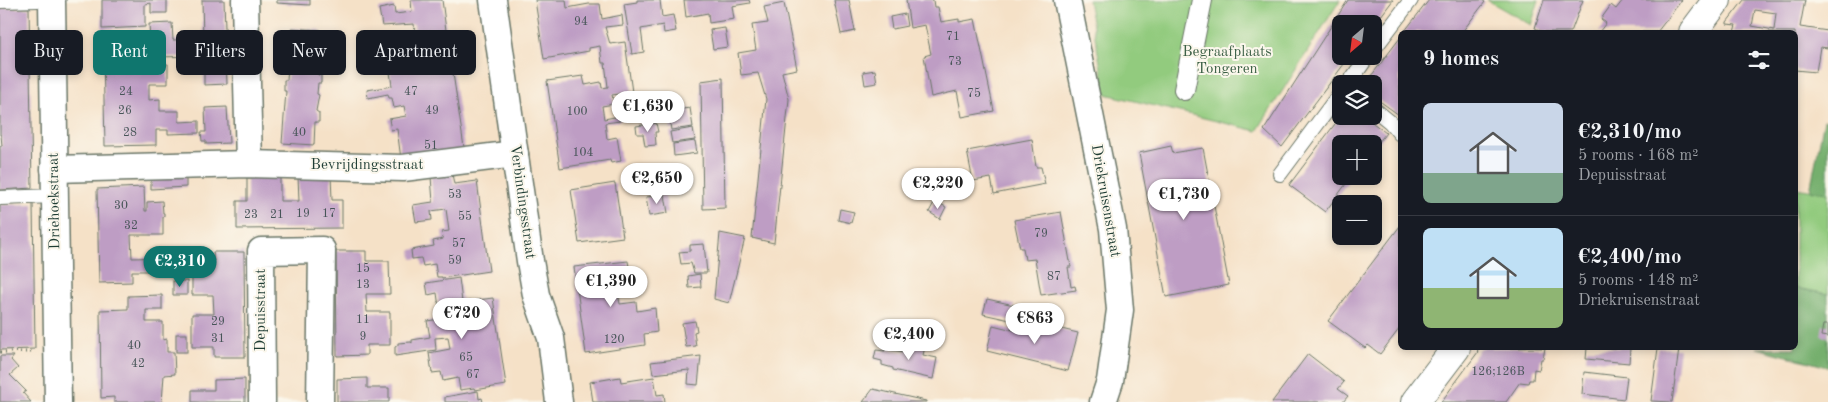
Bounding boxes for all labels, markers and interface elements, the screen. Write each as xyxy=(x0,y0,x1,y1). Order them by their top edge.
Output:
north arrow xyxy=(1332,15,1382,65)
map controls xyxy=(1332,15,1382,245)
house number: 94 xyxy=(574,16,588,28)
chip: Buy xyxy=(15,30,83,75)
chip: Rent xyxy=(93,30,166,75)
chip: Filters xyxy=(176,30,263,75)
chip: New xyxy=(273,30,346,75)
chip: Apartment xyxy=(356,30,476,75)
house number: 71 xyxy=(946,31,960,43)
park label: Begraafplaats Tongeren xyxy=(1182,45,1272,77)
icon: filters xyxy=(1745,46,1773,74)
text: 9 homes xyxy=(1423,49,1499,70)
house number: 73 xyxy=(948,56,962,68)
button: layers xyxy=(1332,75,1382,125)
house number: 24 xyxy=(119,86,133,98)
house number: 47 xyxy=(404,86,418,98)
house number: 75 xyxy=(967,87,981,100)
pin: €1,630 xyxy=(607,90,689,133)
text: €1,630 xyxy=(623,99,673,115)
house number: 26 xyxy=(118,105,132,117)
house number: 49 xyxy=(425,105,439,117)
house number: 100 xyxy=(567,106,587,118)
text: €2,310/mo xyxy=(1578,122,1682,143)
icon: home xyxy=(1463,123,1523,183)
house number: 28 xyxy=(123,127,137,139)
house number: 40 xyxy=(292,127,306,139)
button: + xyxy=(1332,135,1382,185)
house number: 51 xyxy=(424,139,438,152)
street label: Driekruisenstraat xyxy=(1088,143,1122,259)
street label: Verbindingsstraat xyxy=(507,144,537,260)
house number: 104 xyxy=(573,147,593,159)
text: 5 rooms · 168 m² xyxy=(1578,148,1698,164)
street label: Driehoekstraat xyxy=(47,152,63,250)
street label: Bevrijdingsstraat xyxy=(311,158,423,173)
pin: €2,650 xyxy=(616,162,698,205)
pin: €2,220 xyxy=(897,168,979,210)
text: Depuisstraat xyxy=(1578,168,1666,184)
text: €2,650 xyxy=(632,171,682,187)
text: €2,220 xyxy=(913,176,963,192)
pin: €1,730 xyxy=(1143,178,1225,221)
text: €1,730 xyxy=(1159,187,1209,203)
house number: 53 xyxy=(448,188,462,201)
button: − xyxy=(1332,195,1382,245)
house number: 30 xyxy=(114,200,128,212)
house number: 19 xyxy=(296,208,310,220)
house number: 17 xyxy=(322,208,336,220)
house number: 23 xyxy=(244,209,258,221)
house number: 21 xyxy=(270,209,284,221)
house number: 55 xyxy=(458,210,472,223)
house number: 32 xyxy=(124,220,138,232)
house number: 79 xyxy=(1034,228,1048,240)
house number: 57 xyxy=(452,237,466,250)
pin: €2,310 xyxy=(139,246,221,288)
text: €2,400/mo xyxy=(1578,247,1682,268)
icon: home xyxy=(1463,248,1523,308)
text: €2,310 xyxy=(155,254,205,270)
house number: 59 xyxy=(448,254,462,267)
house number: 15 xyxy=(356,262,370,275)
pin: €1,390 xyxy=(570,266,652,308)
street label: Depuisstraat xyxy=(254,269,269,351)
house number: 87 xyxy=(1047,271,1061,283)
text: 5 rooms · 148 m² xyxy=(1578,273,1698,289)
text: €1,390 xyxy=(586,274,636,290)
house number: 13 xyxy=(356,279,370,291)
text: Driekruisenstraat xyxy=(1578,293,1700,309)
pin: €720 xyxy=(432,298,492,340)
pin: €863 xyxy=(1005,302,1065,345)
text: €720 xyxy=(443,306,481,322)
text: €863 xyxy=(1016,311,1054,327)
house number: 11 xyxy=(356,314,370,326)
house number: 29 xyxy=(211,316,225,328)
pin: €2,400 xyxy=(868,318,950,361)
text: €2,400 xyxy=(884,327,934,343)
house number: 9 xyxy=(360,331,366,343)
house number: 31 xyxy=(211,333,225,345)
house number: 120 xyxy=(604,334,624,346)
house number: 40 xyxy=(127,340,141,352)
house number: 65 xyxy=(459,351,473,364)
house number: 42 xyxy=(131,358,145,370)
house number: 126;126B xyxy=(1471,366,1525,378)
house number: 67 xyxy=(466,369,480,381)

